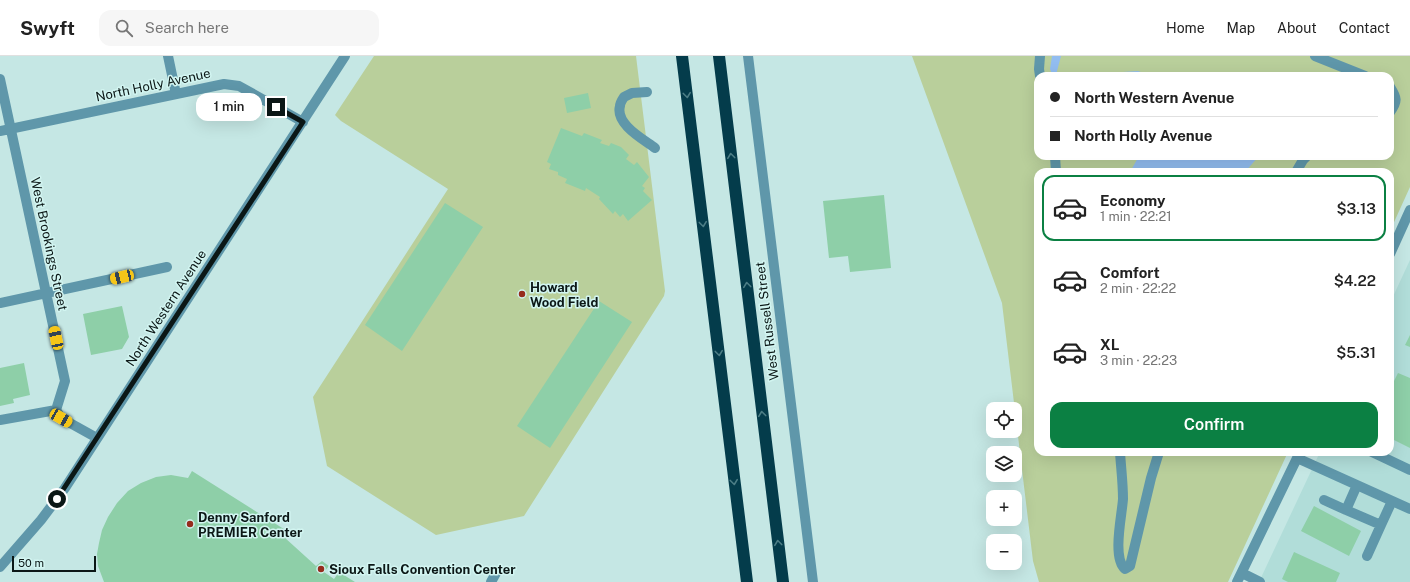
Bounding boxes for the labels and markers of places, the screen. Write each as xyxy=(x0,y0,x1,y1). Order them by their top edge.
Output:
place label: Howard Wood Field xyxy=(530,280,598,310)
marker: Howard Wood Field xyxy=(517,289,527,299)
place label: Denny Sanford PREMIER Center xyxy=(198,510,303,540)
marker: Denny Sanford PREMIER Center xyxy=(185,519,195,529)
place label: Sioux Falls Convention Center xyxy=(329,562,516,577)
marker: Sioux Falls Convention Center xyxy=(316,564,326,574)

